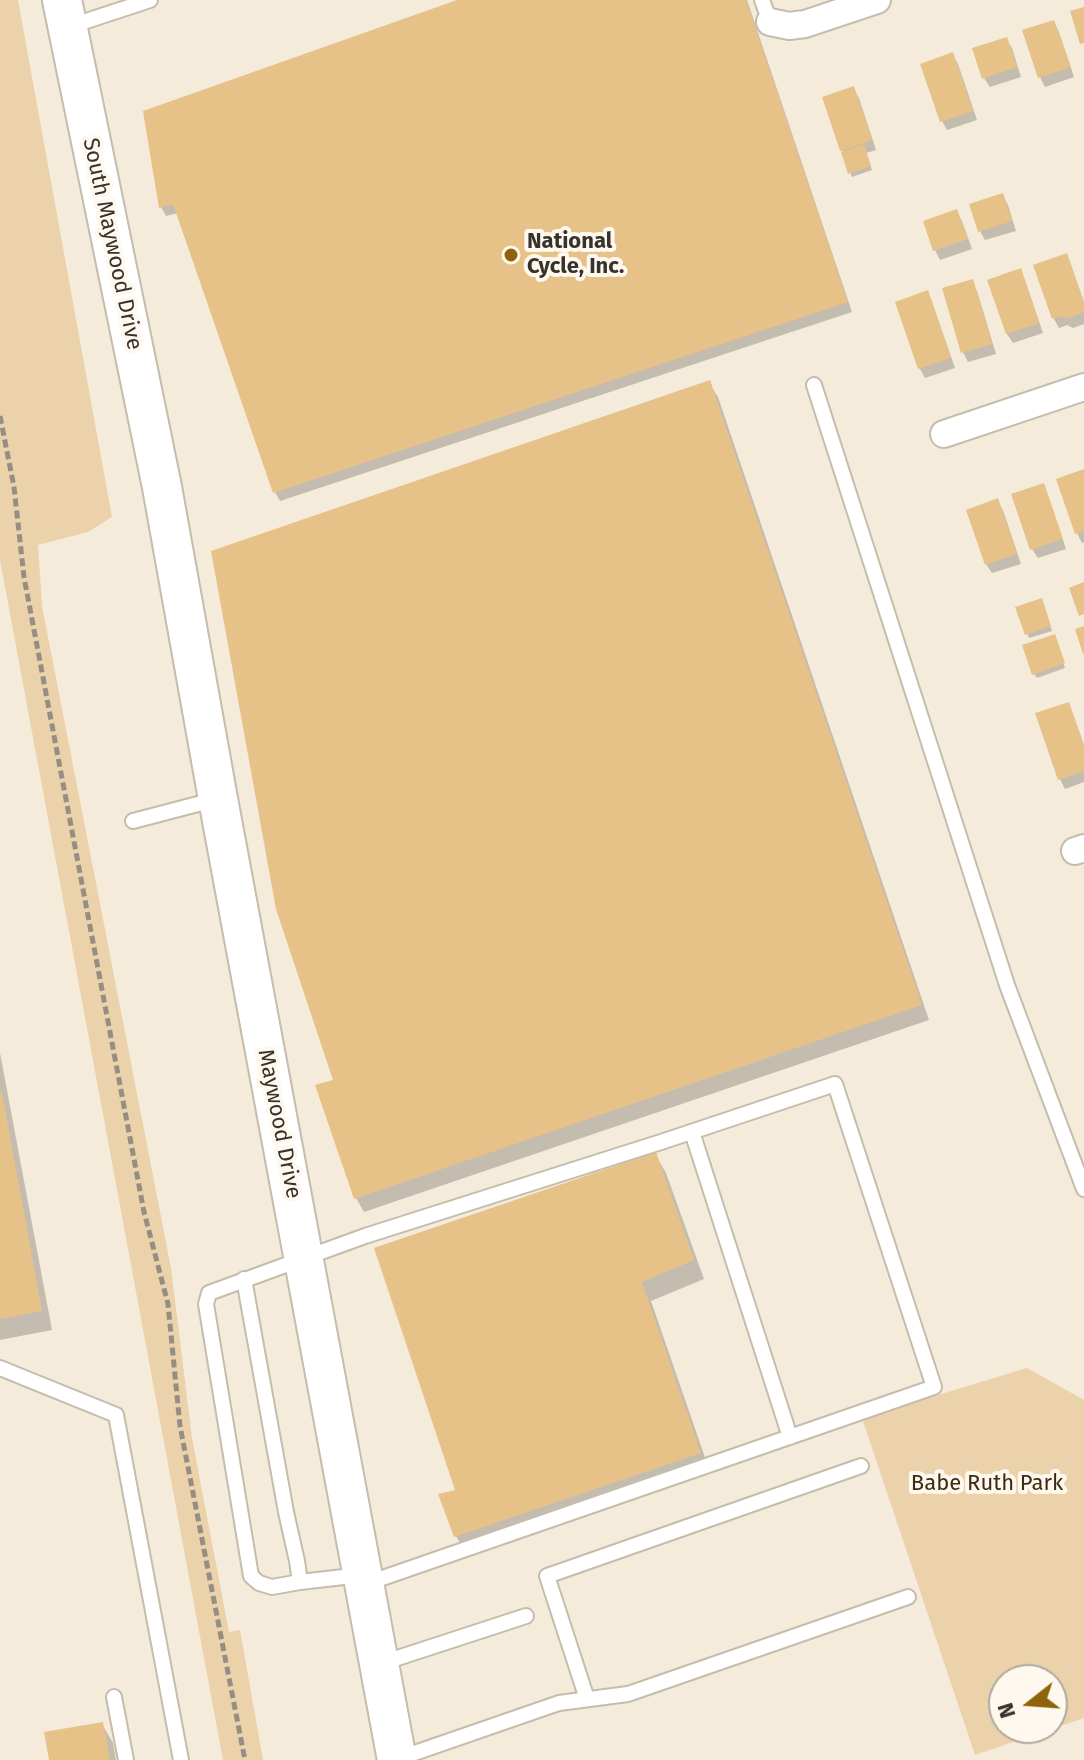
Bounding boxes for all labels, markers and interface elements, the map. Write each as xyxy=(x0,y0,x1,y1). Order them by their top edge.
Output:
street label: South Maywood Drive xyxy=(77,136,147,352)
place label: National Cycle, Inc. xyxy=(527,229,624,280)
marker: National Cycle, Inc. xyxy=(502,246,520,264)
street label: Maywood Drive xyxy=(252,1047,306,1201)
park label: Babe Ruth Park xyxy=(911,1471,1063,1497)
north arrow xyxy=(988,1664,1068,1744)
text: N xyxy=(991,1700,1022,1722)

